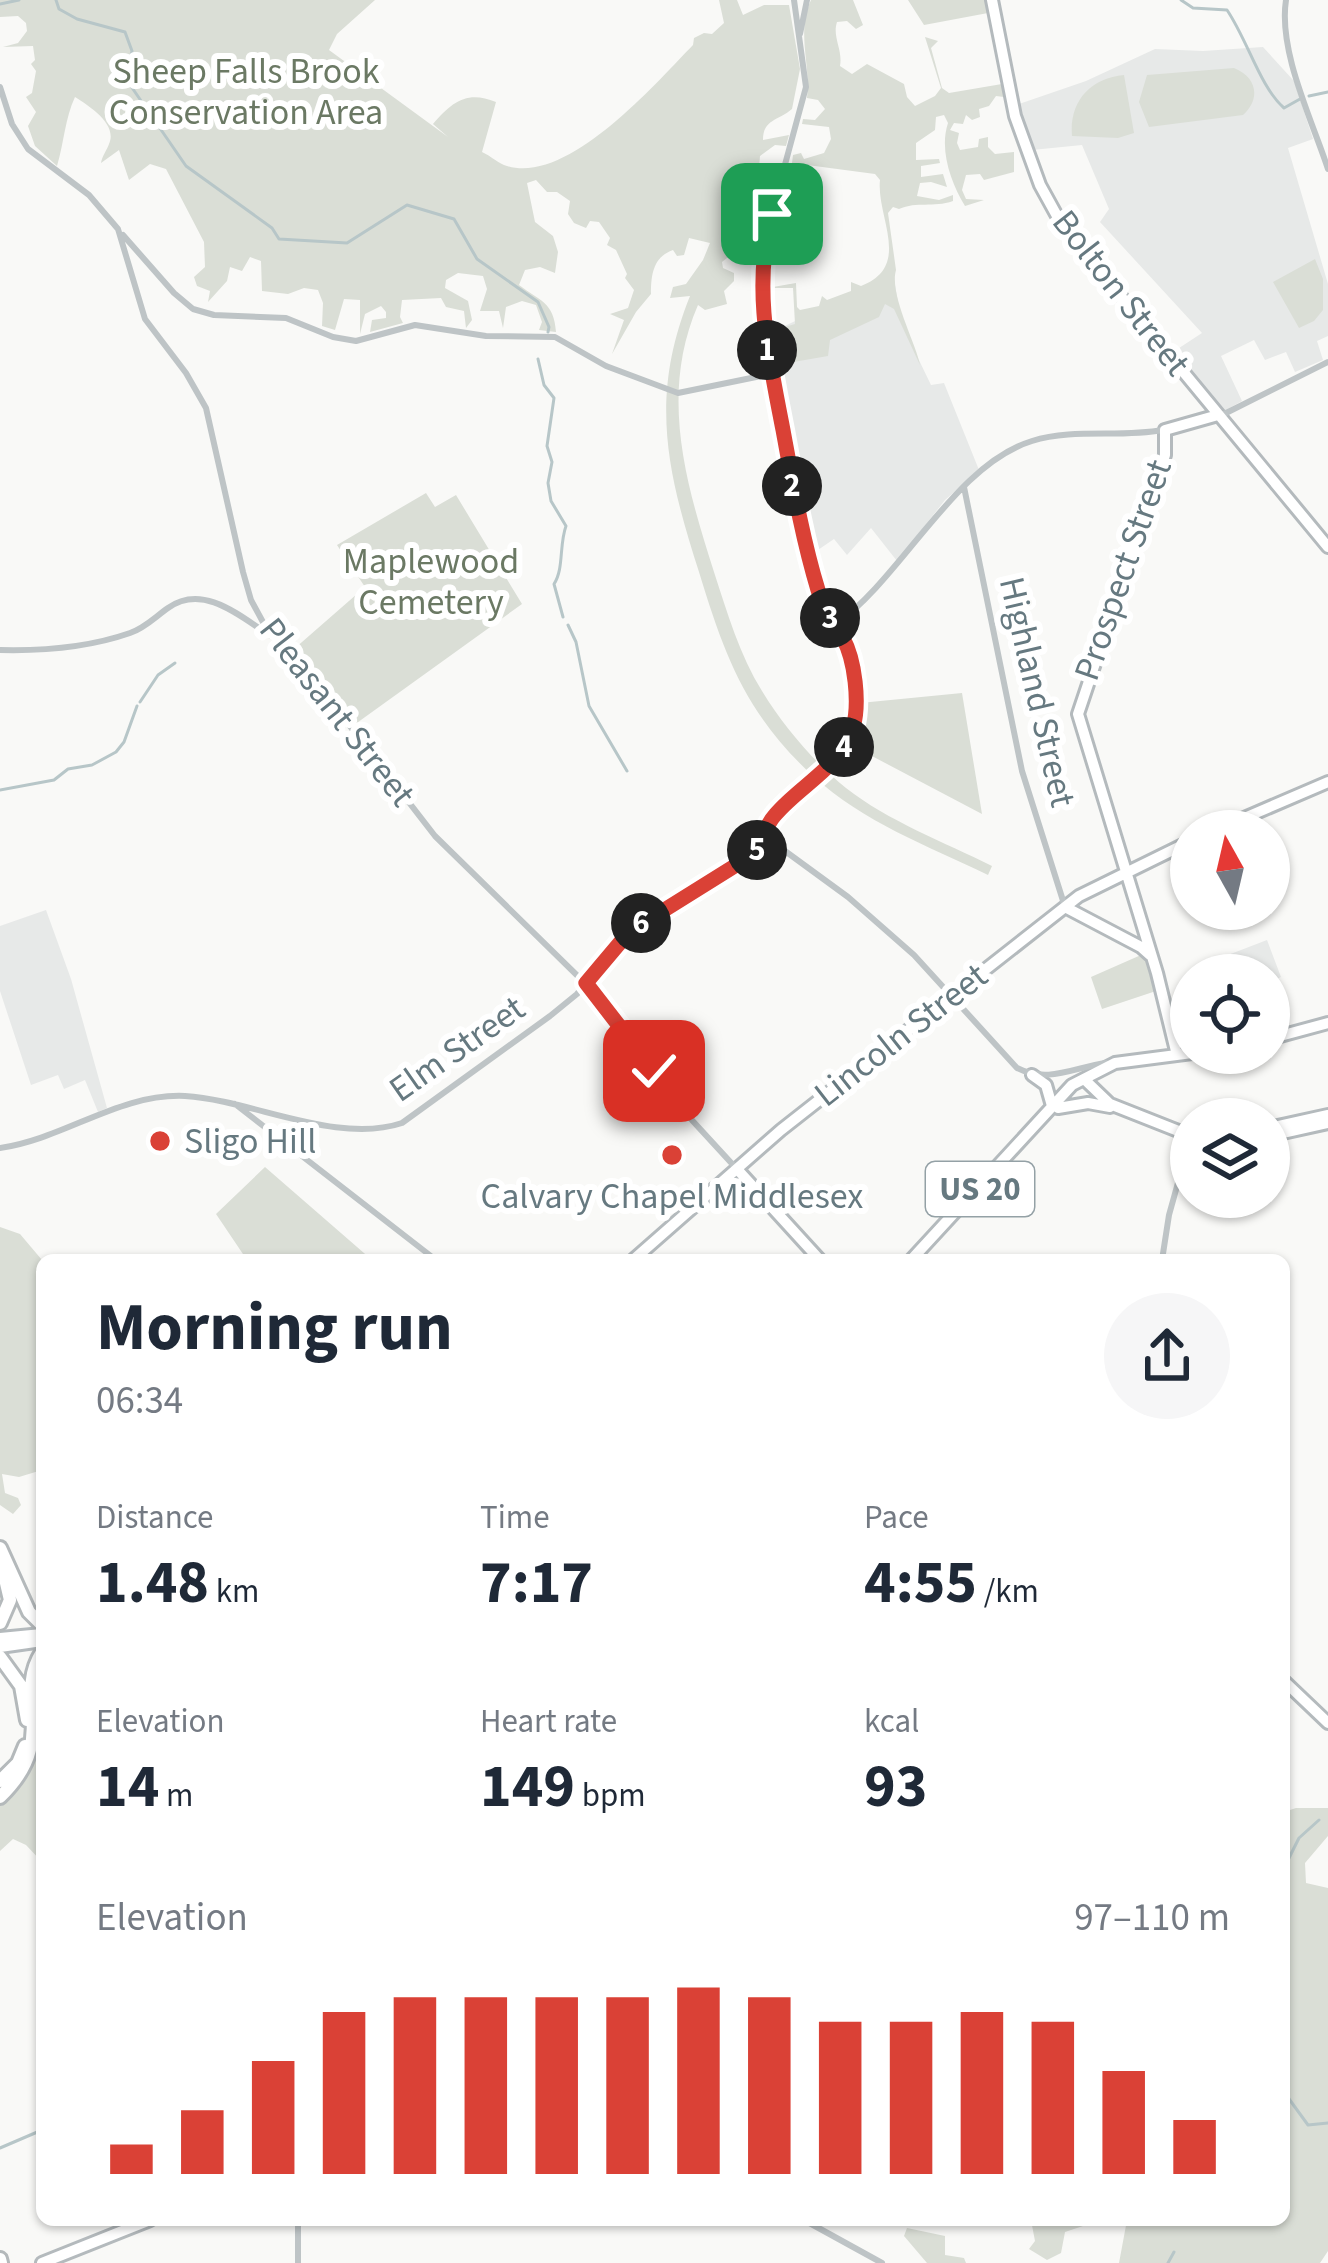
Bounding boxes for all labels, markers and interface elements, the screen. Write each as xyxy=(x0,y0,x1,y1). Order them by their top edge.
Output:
park label: Sheep Falls Brook Conservation Area xyxy=(109,46,383,138)
pin xyxy=(721,163,823,265)
icon: arrive xyxy=(739,181,805,247)
street label: Bolton Street xyxy=(1040,199,1202,387)
pin: 1 xyxy=(737,320,797,380)
text: 1 xyxy=(758,326,776,373)
street label: Prospect Street xyxy=(1061,453,1185,687)
pin: 2 xyxy=(762,456,822,516)
text: 2 xyxy=(783,462,801,509)
park label: Maplewood Cemetery xyxy=(343,536,519,628)
street label: Highland Street xyxy=(986,572,1088,812)
pin: 3 xyxy=(800,588,860,648)
text: 3 xyxy=(821,594,839,641)
street label: Pleasant Street xyxy=(247,607,427,817)
pin: 4 xyxy=(814,717,874,777)
text: 4 xyxy=(835,723,853,770)
north arrow xyxy=(1170,810,1290,930)
map controls xyxy=(1170,810,1290,1218)
pin: 5 xyxy=(727,820,787,880)
text: 5 xyxy=(748,826,766,873)
pin: 6 xyxy=(611,893,671,953)
text: 6 xyxy=(632,899,650,946)
street label: Lincoln Street xyxy=(804,951,998,1119)
button: locate xyxy=(1170,954,1290,1074)
street label: Elm Street xyxy=(379,984,535,1114)
pin xyxy=(603,1020,705,1122)
icon: check xyxy=(621,1038,687,1104)
button: layers xyxy=(1170,1098,1290,1218)
place label: Sligo Hill xyxy=(184,1116,316,1167)
marker: Sligo Hill xyxy=(147,1128,173,1154)
marker: Calvary Chapel Middlesex xyxy=(659,1142,685,1168)
road number: US 20 xyxy=(926,1162,1034,1216)
place label: Calvary Chapel Middlesex xyxy=(481,1171,863,1222)
text: Morning run xyxy=(96,1281,453,1375)
button: share xyxy=(1104,1293,1230,1419)
text: 06:34 xyxy=(96,1373,183,1429)
text: Distance xyxy=(96,1494,213,1541)
text: Time xyxy=(480,1494,550,1541)
text: Pace xyxy=(864,1494,929,1541)
text: 1.48 xyxy=(96,1541,209,1626)
text: 7:17 xyxy=(480,1541,593,1626)
text: 4:55 xyxy=(864,1541,977,1626)
text: km xyxy=(209,1568,259,1615)
text: /km xyxy=(977,1568,1039,1615)
text: Elevation xyxy=(96,1698,225,1745)
text: Heart rate xyxy=(480,1698,617,1745)
text: kcal xyxy=(864,1698,920,1745)
text: 14 xyxy=(96,1745,159,1830)
text: 149 xyxy=(480,1745,575,1830)
text: 93 xyxy=(864,1745,927,1830)
text: m xyxy=(159,1772,193,1819)
text: bpm xyxy=(575,1772,646,1819)
text: Elevation xyxy=(96,1890,248,1946)
text: 97–110 m xyxy=(1074,1890,1230,1946)

